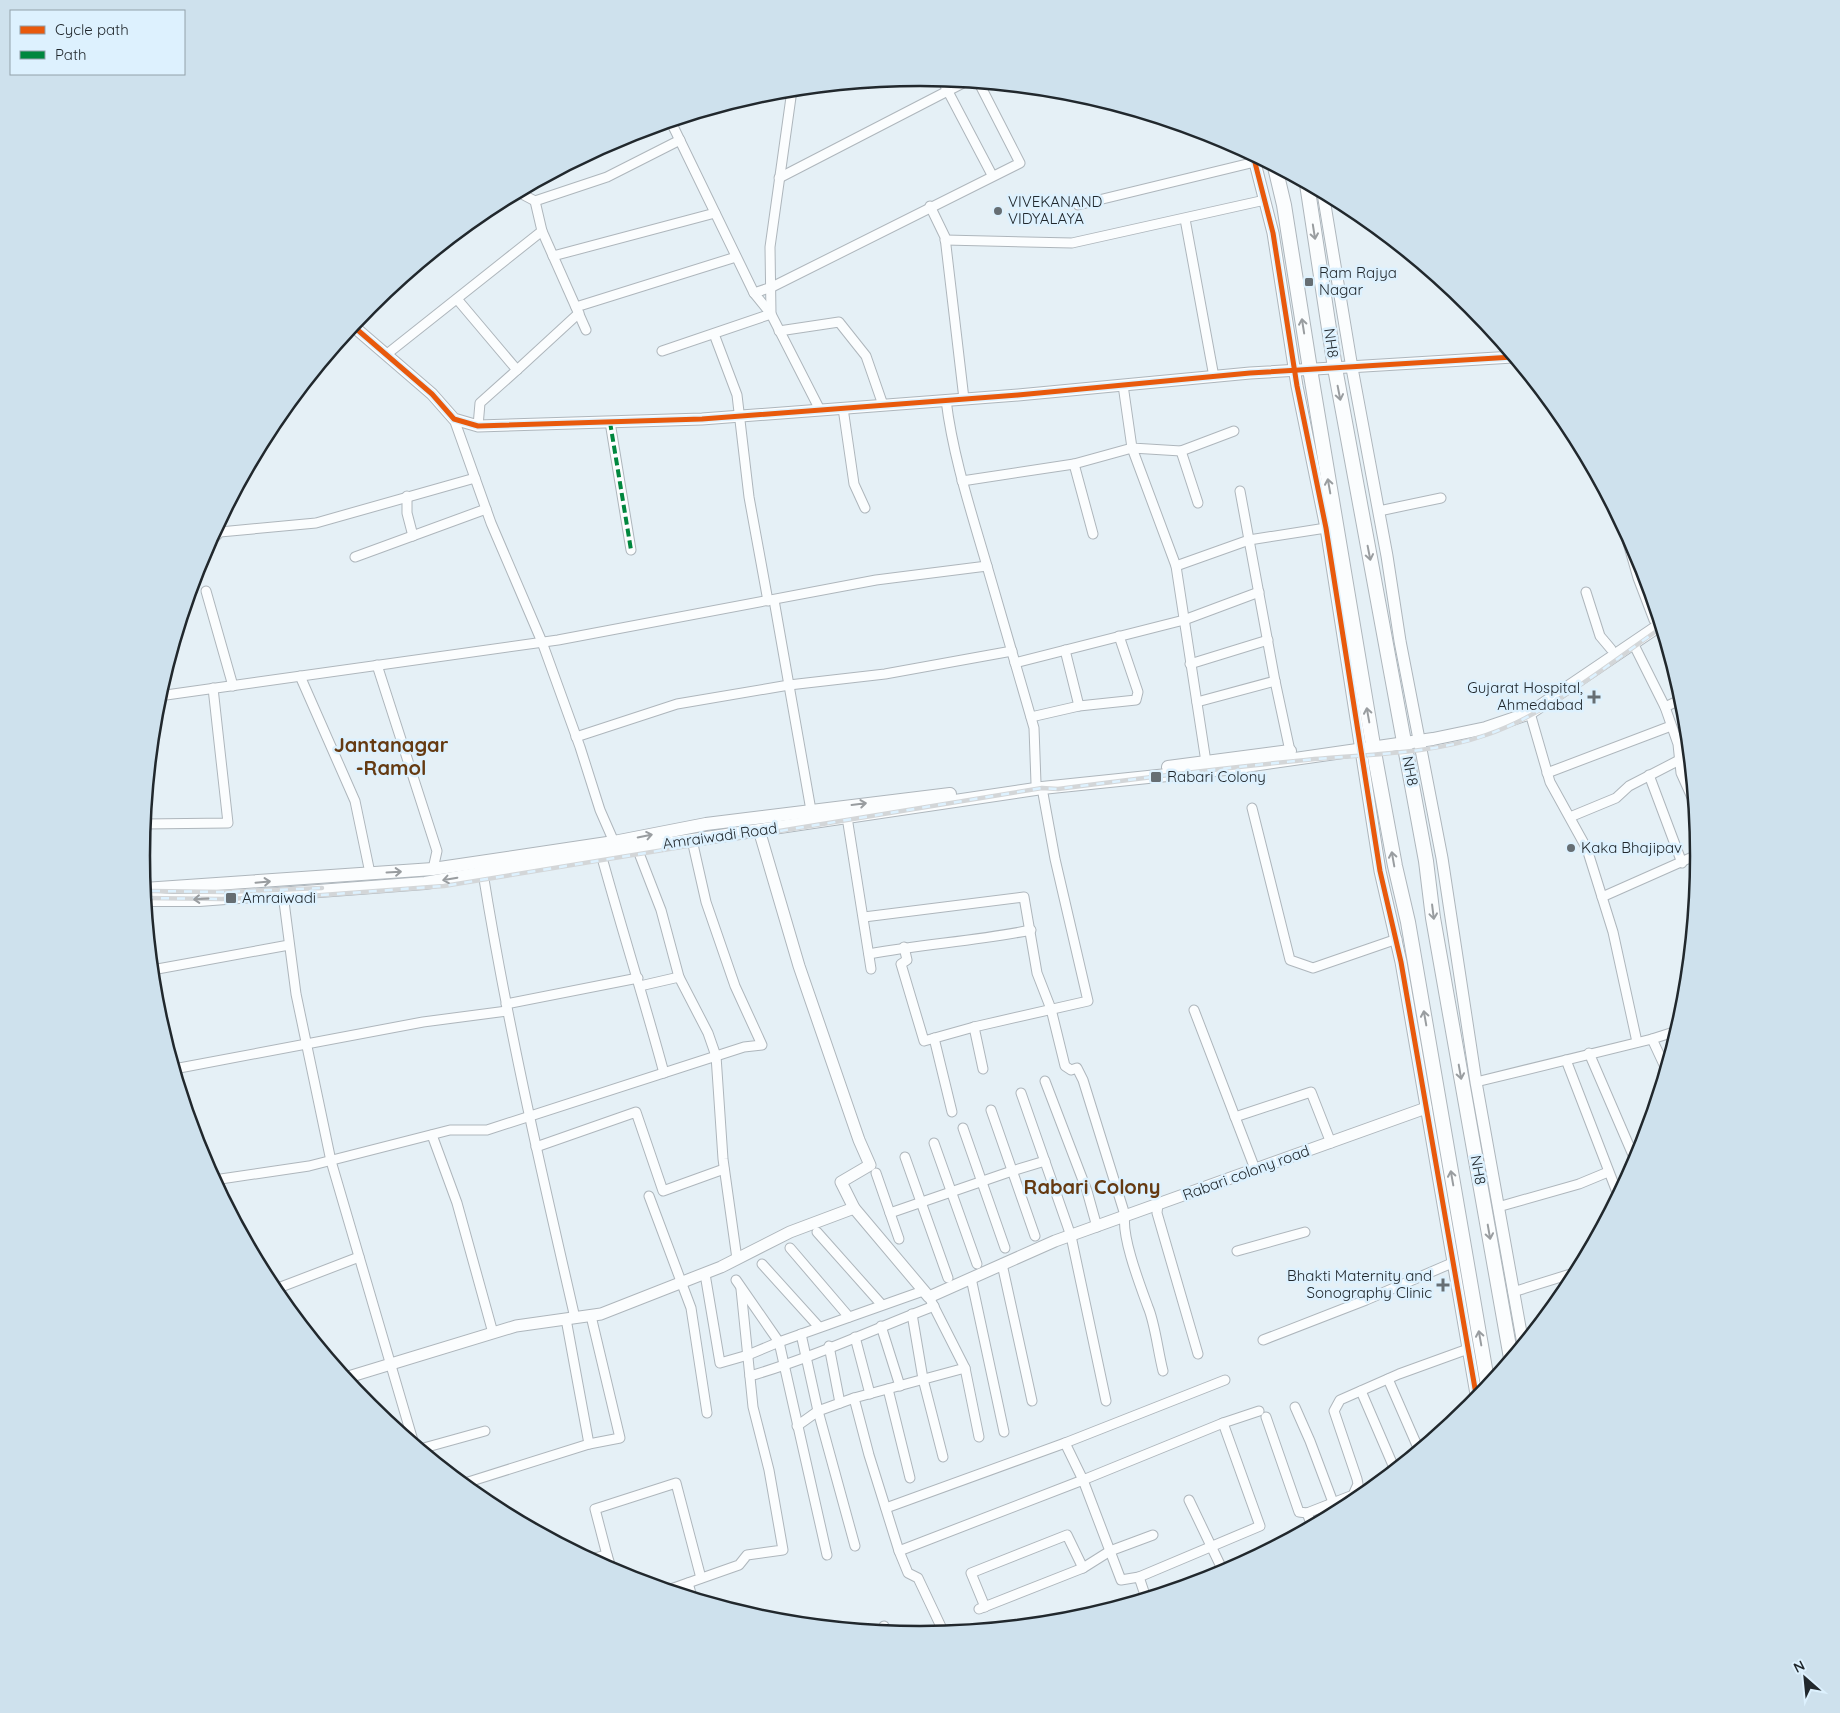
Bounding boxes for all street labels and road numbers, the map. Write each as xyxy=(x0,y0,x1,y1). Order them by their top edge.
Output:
street label: NH8 xyxy=(1320,327,1343,359)
street label: NH8 xyxy=(1398,754,1423,787)
street label: Amraiwadi Road xyxy=(662,818,778,853)
street label: Rabari colony road xyxy=(1180,1141,1312,1204)
street label: NH8 xyxy=(1467,1154,1490,1186)

